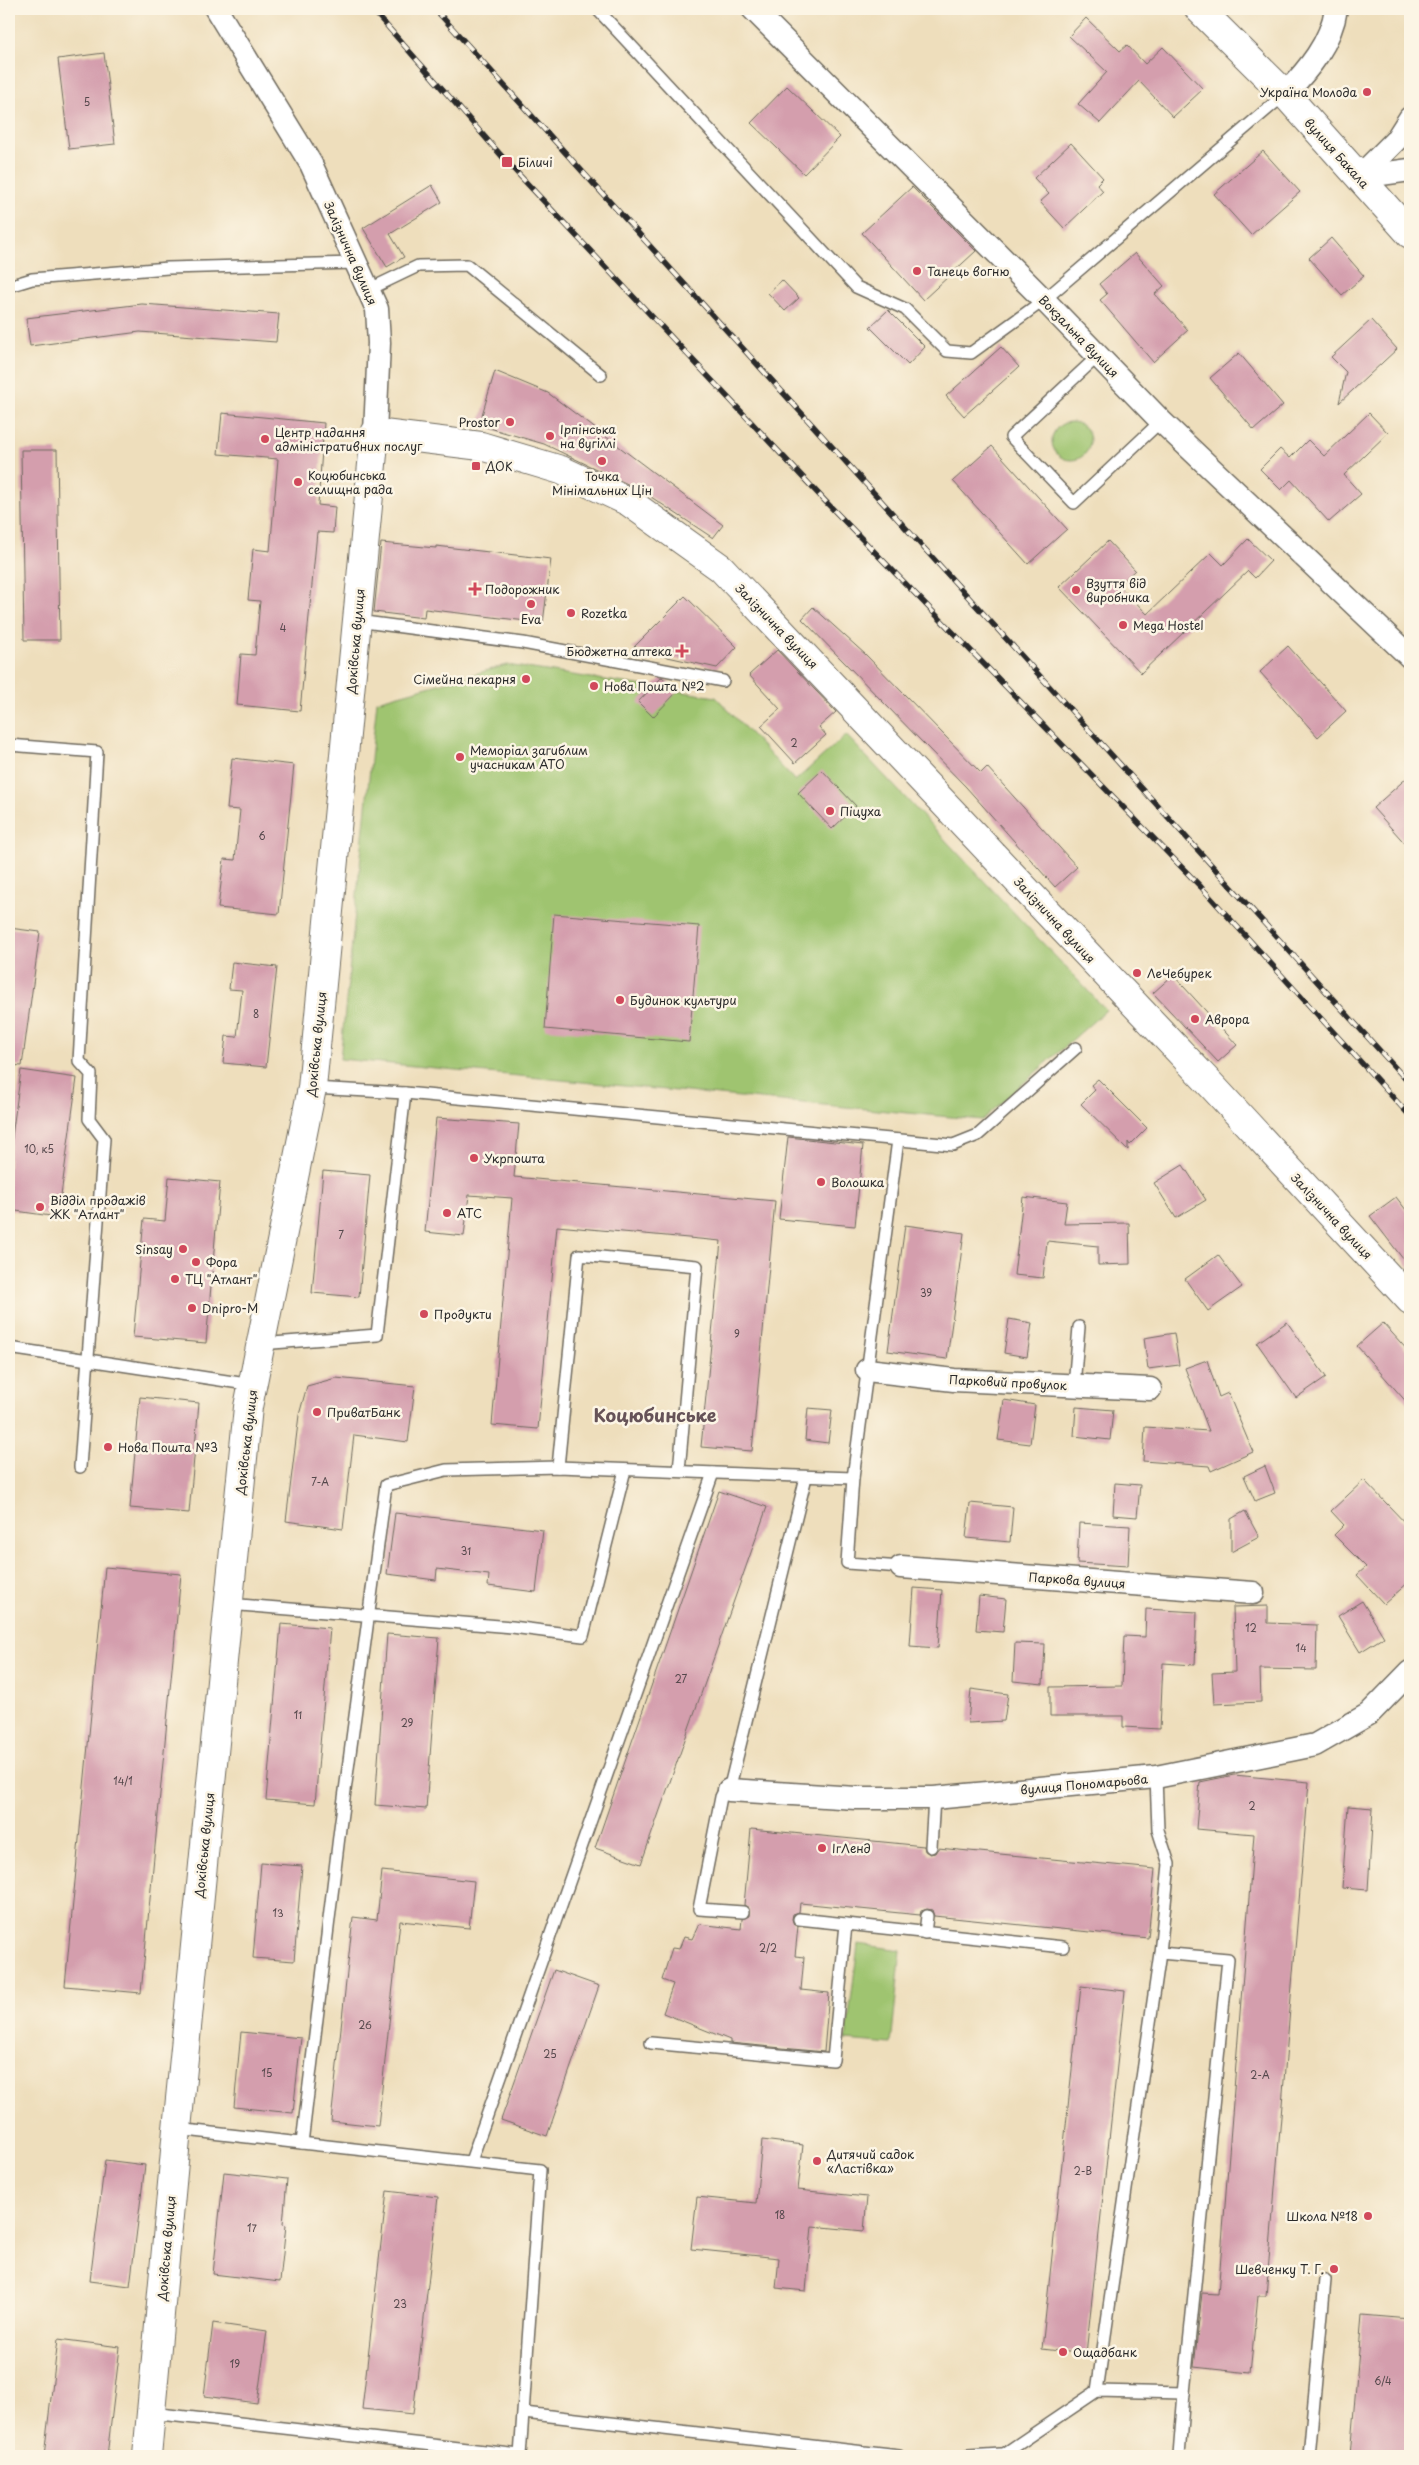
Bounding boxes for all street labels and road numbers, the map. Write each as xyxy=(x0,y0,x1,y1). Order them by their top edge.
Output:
street label: вулиця Бакала xyxy=(1301,114,1374,192)
street label: Залізнична вулиця xyxy=(320,197,382,308)
street label: Вокзальна вулиця xyxy=(1035,291,1123,381)
street label: Залізнична вулиця xyxy=(731,579,822,673)
street label: Доківська вулиця xyxy=(341,588,369,695)
street label: Залізнична вулиця xyxy=(1010,872,1100,967)
street label: Доківська вулиця xyxy=(301,991,330,1098)
street label: Залізнична вулиця xyxy=(1287,1168,1377,1263)
street label: Парковий провулок xyxy=(949,1370,1068,1394)
street label: Доківська вулиця xyxy=(231,1389,261,1496)
street label: Паркова вулиця xyxy=(1028,1568,1126,1592)
street label: вулиця Пономарьова xyxy=(1020,1769,1149,1799)
street label: Доківська вулиця xyxy=(189,1792,218,1899)
street label: Доківська вулиця xyxy=(152,2195,180,2302)

